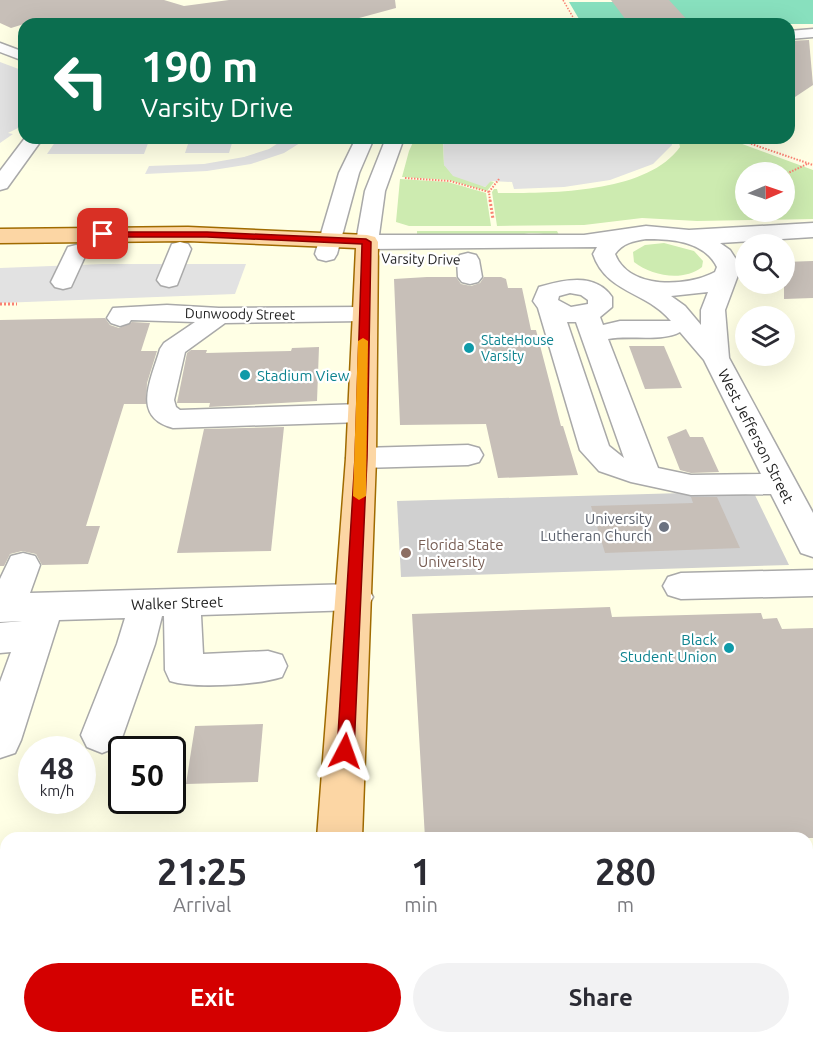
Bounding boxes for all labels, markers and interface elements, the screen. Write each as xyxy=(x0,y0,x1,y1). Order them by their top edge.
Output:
icon: left xyxy=(42,42,120,120)
text: 190 m xyxy=(141,43,258,90)
text: Varsity Drive xyxy=(141,92,294,122)
north arrow xyxy=(735,162,795,222)
map controls xyxy=(735,162,795,366)
pin xyxy=(77,208,128,259)
icon: arrive xyxy=(86,217,119,250)
button: search xyxy=(735,234,795,294)
street label: Varsity Drive xyxy=(381,250,461,268)
street label: Dunwoody Street xyxy=(185,305,296,323)
button: layers xyxy=(735,306,795,366)
place label: StateHouse Varsity xyxy=(481,332,554,364)
marker: StateHouse Varsity xyxy=(462,341,476,355)
street label: West Jefferson Street xyxy=(715,366,797,506)
place label: Stadium View xyxy=(257,367,350,384)
marker: Stadium View xyxy=(238,368,252,382)
place label: University Lutheran Church xyxy=(540,510,652,544)
marker: University Lutheran Church xyxy=(657,520,671,534)
place label: Florida State University xyxy=(418,536,503,570)
marker: Florida State University xyxy=(399,546,413,560)
street label: Walker Street xyxy=(131,593,223,613)
place label: Black Student Union xyxy=(620,631,717,665)
marker: Black Student Union xyxy=(722,641,736,655)
position arrow xyxy=(313,719,377,783)
speed limit sign: 50 xyxy=(108,736,186,814)
text: 48 xyxy=(40,751,74,785)
text: km/h xyxy=(40,782,74,799)
text: 21:25 xyxy=(157,851,247,892)
text: 1 xyxy=(411,851,431,892)
text: 280 xyxy=(595,851,656,892)
text: Arrival xyxy=(173,893,231,916)
text: min xyxy=(404,893,438,916)
text: m xyxy=(617,893,634,916)
button: Exit xyxy=(24,963,401,1032)
button: Share xyxy=(413,963,789,1032)

